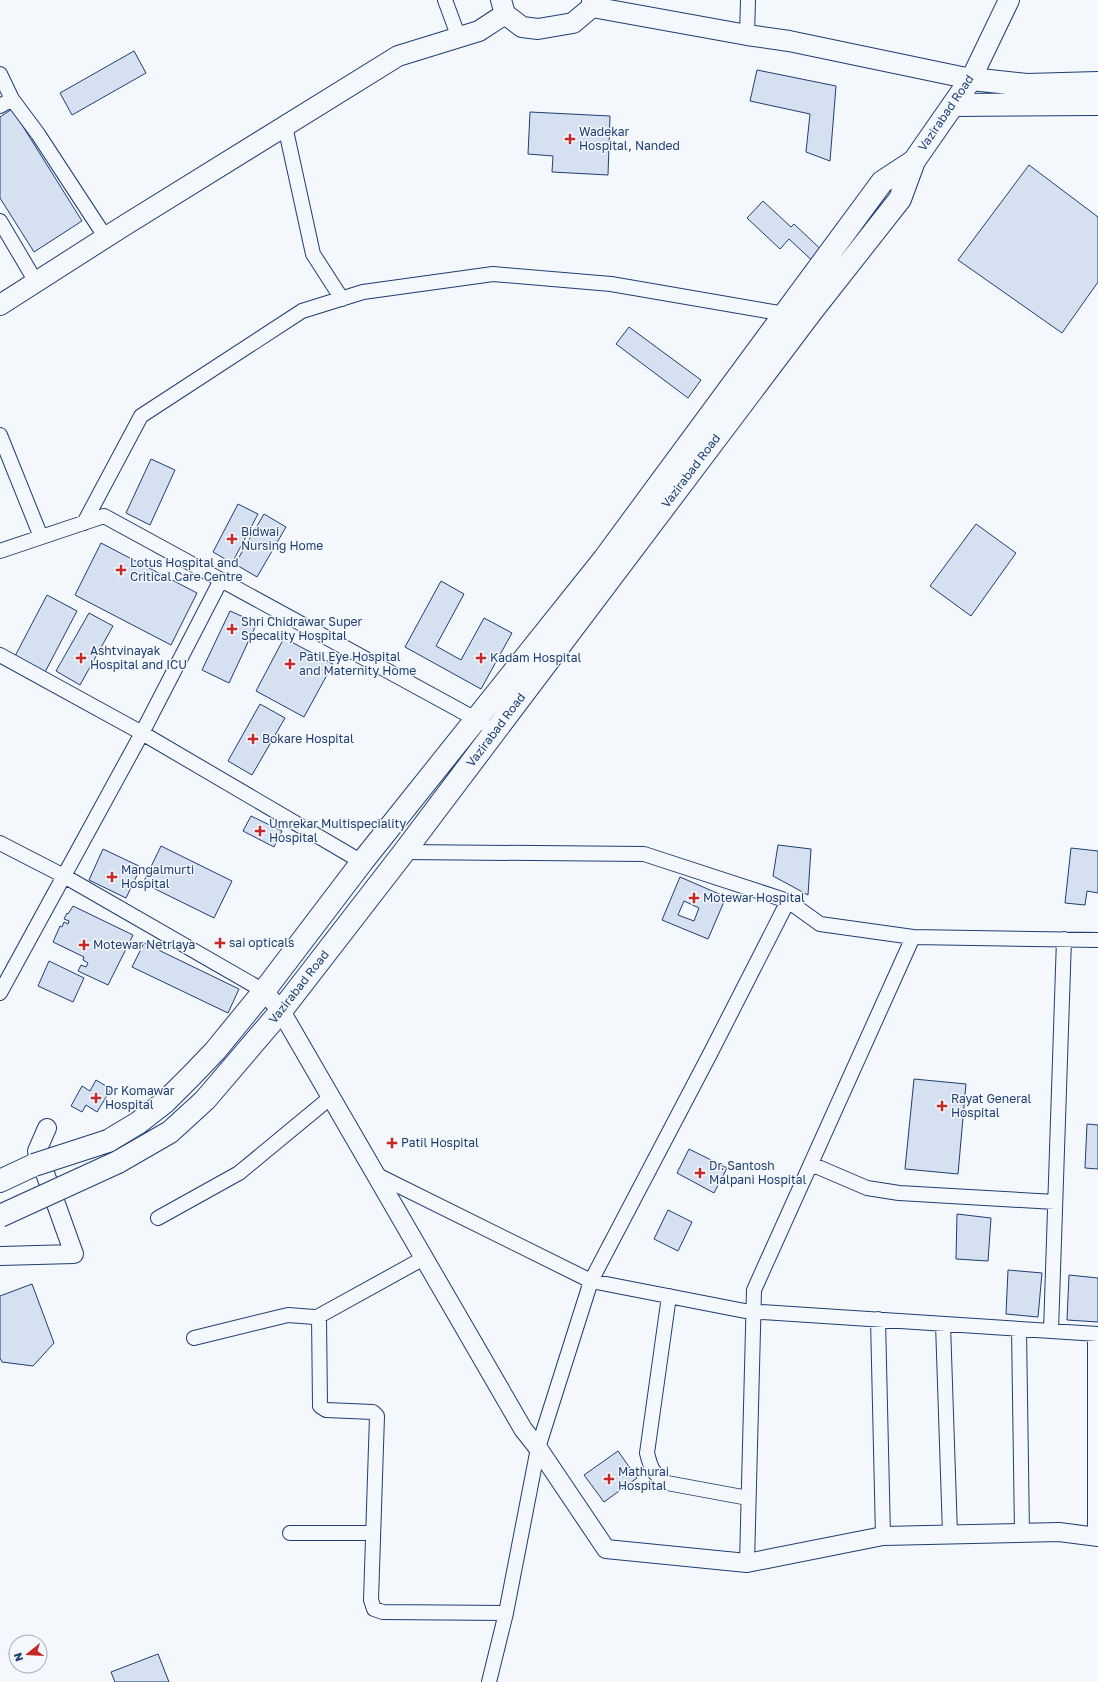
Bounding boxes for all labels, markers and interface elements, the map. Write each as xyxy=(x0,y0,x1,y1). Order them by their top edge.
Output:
street label: Vazirabad Road xyxy=(915,72,977,154)
place label: Wadekar Hospital, Nanded xyxy=(579,124,680,153)
marker: Wadekar Hospital, Nanded xyxy=(564,133,576,145)
street label: Vazirabad Road xyxy=(658,431,723,511)
place label: Bidwai Nursing Home xyxy=(241,524,323,553)
marker: Bidwai Nursing Home xyxy=(226,533,238,545)
place label: Lotus Hospital and Critical Care Centre xyxy=(130,555,242,584)
marker: Lotus Hospital and Critical Care Centre xyxy=(115,564,127,576)
place label: Shri Chidrawar Super Specality Hospital xyxy=(241,614,363,643)
marker: Shri Chidrawar Super Specality Hospital xyxy=(226,623,238,635)
place label: Ashtvinayak Hospital and ICU xyxy=(90,643,187,672)
place label: Patil Eye Hospital and Maternity Home xyxy=(299,649,416,678)
place label: Kadam Hospital xyxy=(490,650,582,665)
marker: Ashtvinayak Hospital and ICU xyxy=(75,652,87,664)
marker: Kadam Hospital xyxy=(475,652,487,664)
marker: Patil Eye Hospital and Maternity Home xyxy=(284,658,296,670)
street label: Vazirabad Road xyxy=(463,690,528,770)
place label: Bokare Hospital xyxy=(262,731,354,746)
marker: Bokare Hospital xyxy=(247,733,259,745)
place label: Umrekar Multispeciality Hospital xyxy=(269,816,407,845)
marker: Umrekar Multispeciality Hospital xyxy=(254,825,266,837)
place label: Mangalmurti Hospital xyxy=(121,862,194,891)
marker: Mangalmurti Hospital xyxy=(106,871,118,883)
place label: Motewar Hospital xyxy=(703,890,805,905)
marker: Motewar Hospital xyxy=(688,892,700,904)
place label: sai opticals xyxy=(229,935,294,950)
place label: Motewar Netrlaya xyxy=(93,937,195,952)
marker: sai opticals xyxy=(214,937,226,949)
marker: Motewar Netrlaya xyxy=(78,939,90,951)
street label: Vazirabad Road xyxy=(265,947,332,1026)
place label: Dr Komawar Hospital xyxy=(105,1083,175,1112)
place label: Rayat General Hospital xyxy=(951,1091,1032,1120)
marker: Dr Komawar Hospital xyxy=(90,1092,102,1104)
marker: Rayat General Hospital xyxy=(936,1100,948,1112)
place label: Patil Hospital xyxy=(401,1135,479,1150)
marker: Patil Hospital xyxy=(386,1137,398,1149)
place label: Dr. Santosh Malpani Hospital xyxy=(709,1158,807,1187)
marker: Dr. Santosh Malpani Hospital xyxy=(694,1167,706,1179)
place label: Mathurai Hospital xyxy=(618,1464,669,1493)
marker: Mathurai Hospital xyxy=(603,1473,615,1485)
north arrow xyxy=(8,1634,48,1674)
text: N xyxy=(11,1651,25,1663)

